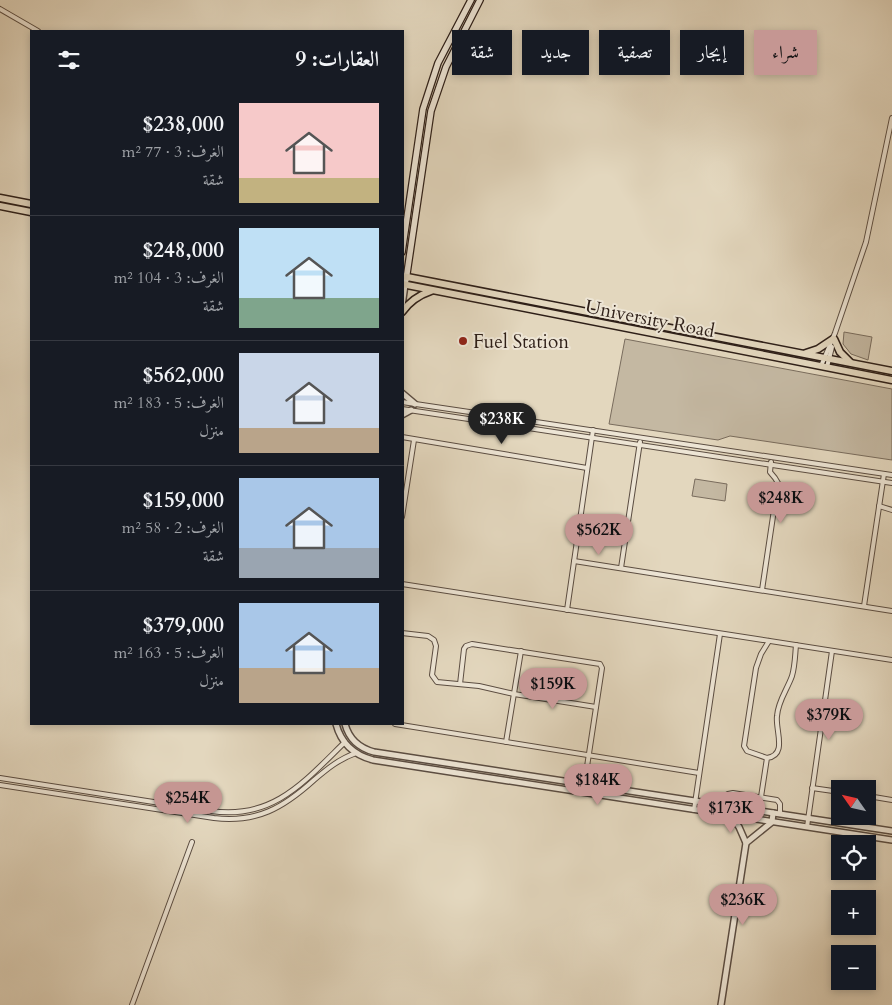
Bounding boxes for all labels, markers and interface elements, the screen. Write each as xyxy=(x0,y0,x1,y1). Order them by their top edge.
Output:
chip: شقة xyxy=(452,30,512,75)
chip: جديد xyxy=(522,30,589,75)
chip: تصفية xyxy=(599,30,670,75)
chip: إيجار xyxy=(680,30,744,75)
chip: شراء xyxy=(754,30,817,75)
text: العقارات: 9 xyxy=(295,45,379,74)
icon: filters xyxy=(55,46,83,74)
text: $238,000 xyxy=(143,110,224,139)
icon: home xyxy=(279,123,339,183)
text: الغرف: 3 · 77 m² xyxy=(122,141,224,163)
text: شقة xyxy=(203,169,224,191)
text: $248,000 xyxy=(143,236,224,265)
icon: home xyxy=(279,248,339,308)
text: الغرف: 3 · 104 m² xyxy=(114,267,224,289)
street label: University Road xyxy=(583,294,717,344)
text: شقة xyxy=(203,295,224,317)
place label: Fuel Station xyxy=(473,329,569,355)
marker: Fuel Station xyxy=(457,335,469,347)
text: $562,000 xyxy=(143,361,224,390)
icon: home xyxy=(279,373,339,433)
text: الغرف: 5 · 183 m² xyxy=(114,392,224,414)
pin: $238K xyxy=(467,402,537,445)
text: $238K xyxy=(479,408,525,430)
text: منزل xyxy=(199,420,224,442)
pin: $248K xyxy=(746,482,816,524)
text: $159,000 xyxy=(143,486,224,515)
text: $248K xyxy=(758,487,804,509)
icon: home xyxy=(279,498,339,558)
pin: $562K xyxy=(564,514,634,556)
text: الغرف: 2 · 58 m² xyxy=(122,517,224,539)
text: $562K xyxy=(576,519,622,541)
text: شقة xyxy=(203,545,224,567)
text: $379,000 xyxy=(143,611,224,640)
icon: home xyxy=(279,623,339,683)
text: الغرف: 5 · 163 m² xyxy=(114,642,224,664)
pin: $159K xyxy=(518,668,588,710)
text: منزل xyxy=(199,670,224,692)
text: $159K xyxy=(530,673,576,695)
pin: $379K xyxy=(794,698,864,741)
text: $379K xyxy=(806,704,852,726)
pin: $184K xyxy=(563,764,633,806)
text: $184K xyxy=(575,769,621,791)
north arrow xyxy=(831,780,876,825)
map controls xyxy=(831,780,876,990)
pin: $254K xyxy=(153,782,223,824)
text: $254K xyxy=(165,787,211,809)
pin: $173K xyxy=(696,792,766,834)
text: $173K xyxy=(708,797,754,819)
button: locate xyxy=(831,835,876,880)
pin: $236K xyxy=(708,884,778,926)
text: $236K xyxy=(720,889,766,911)
button: + xyxy=(831,890,876,935)
button: − xyxy=(831,945,876,990)

